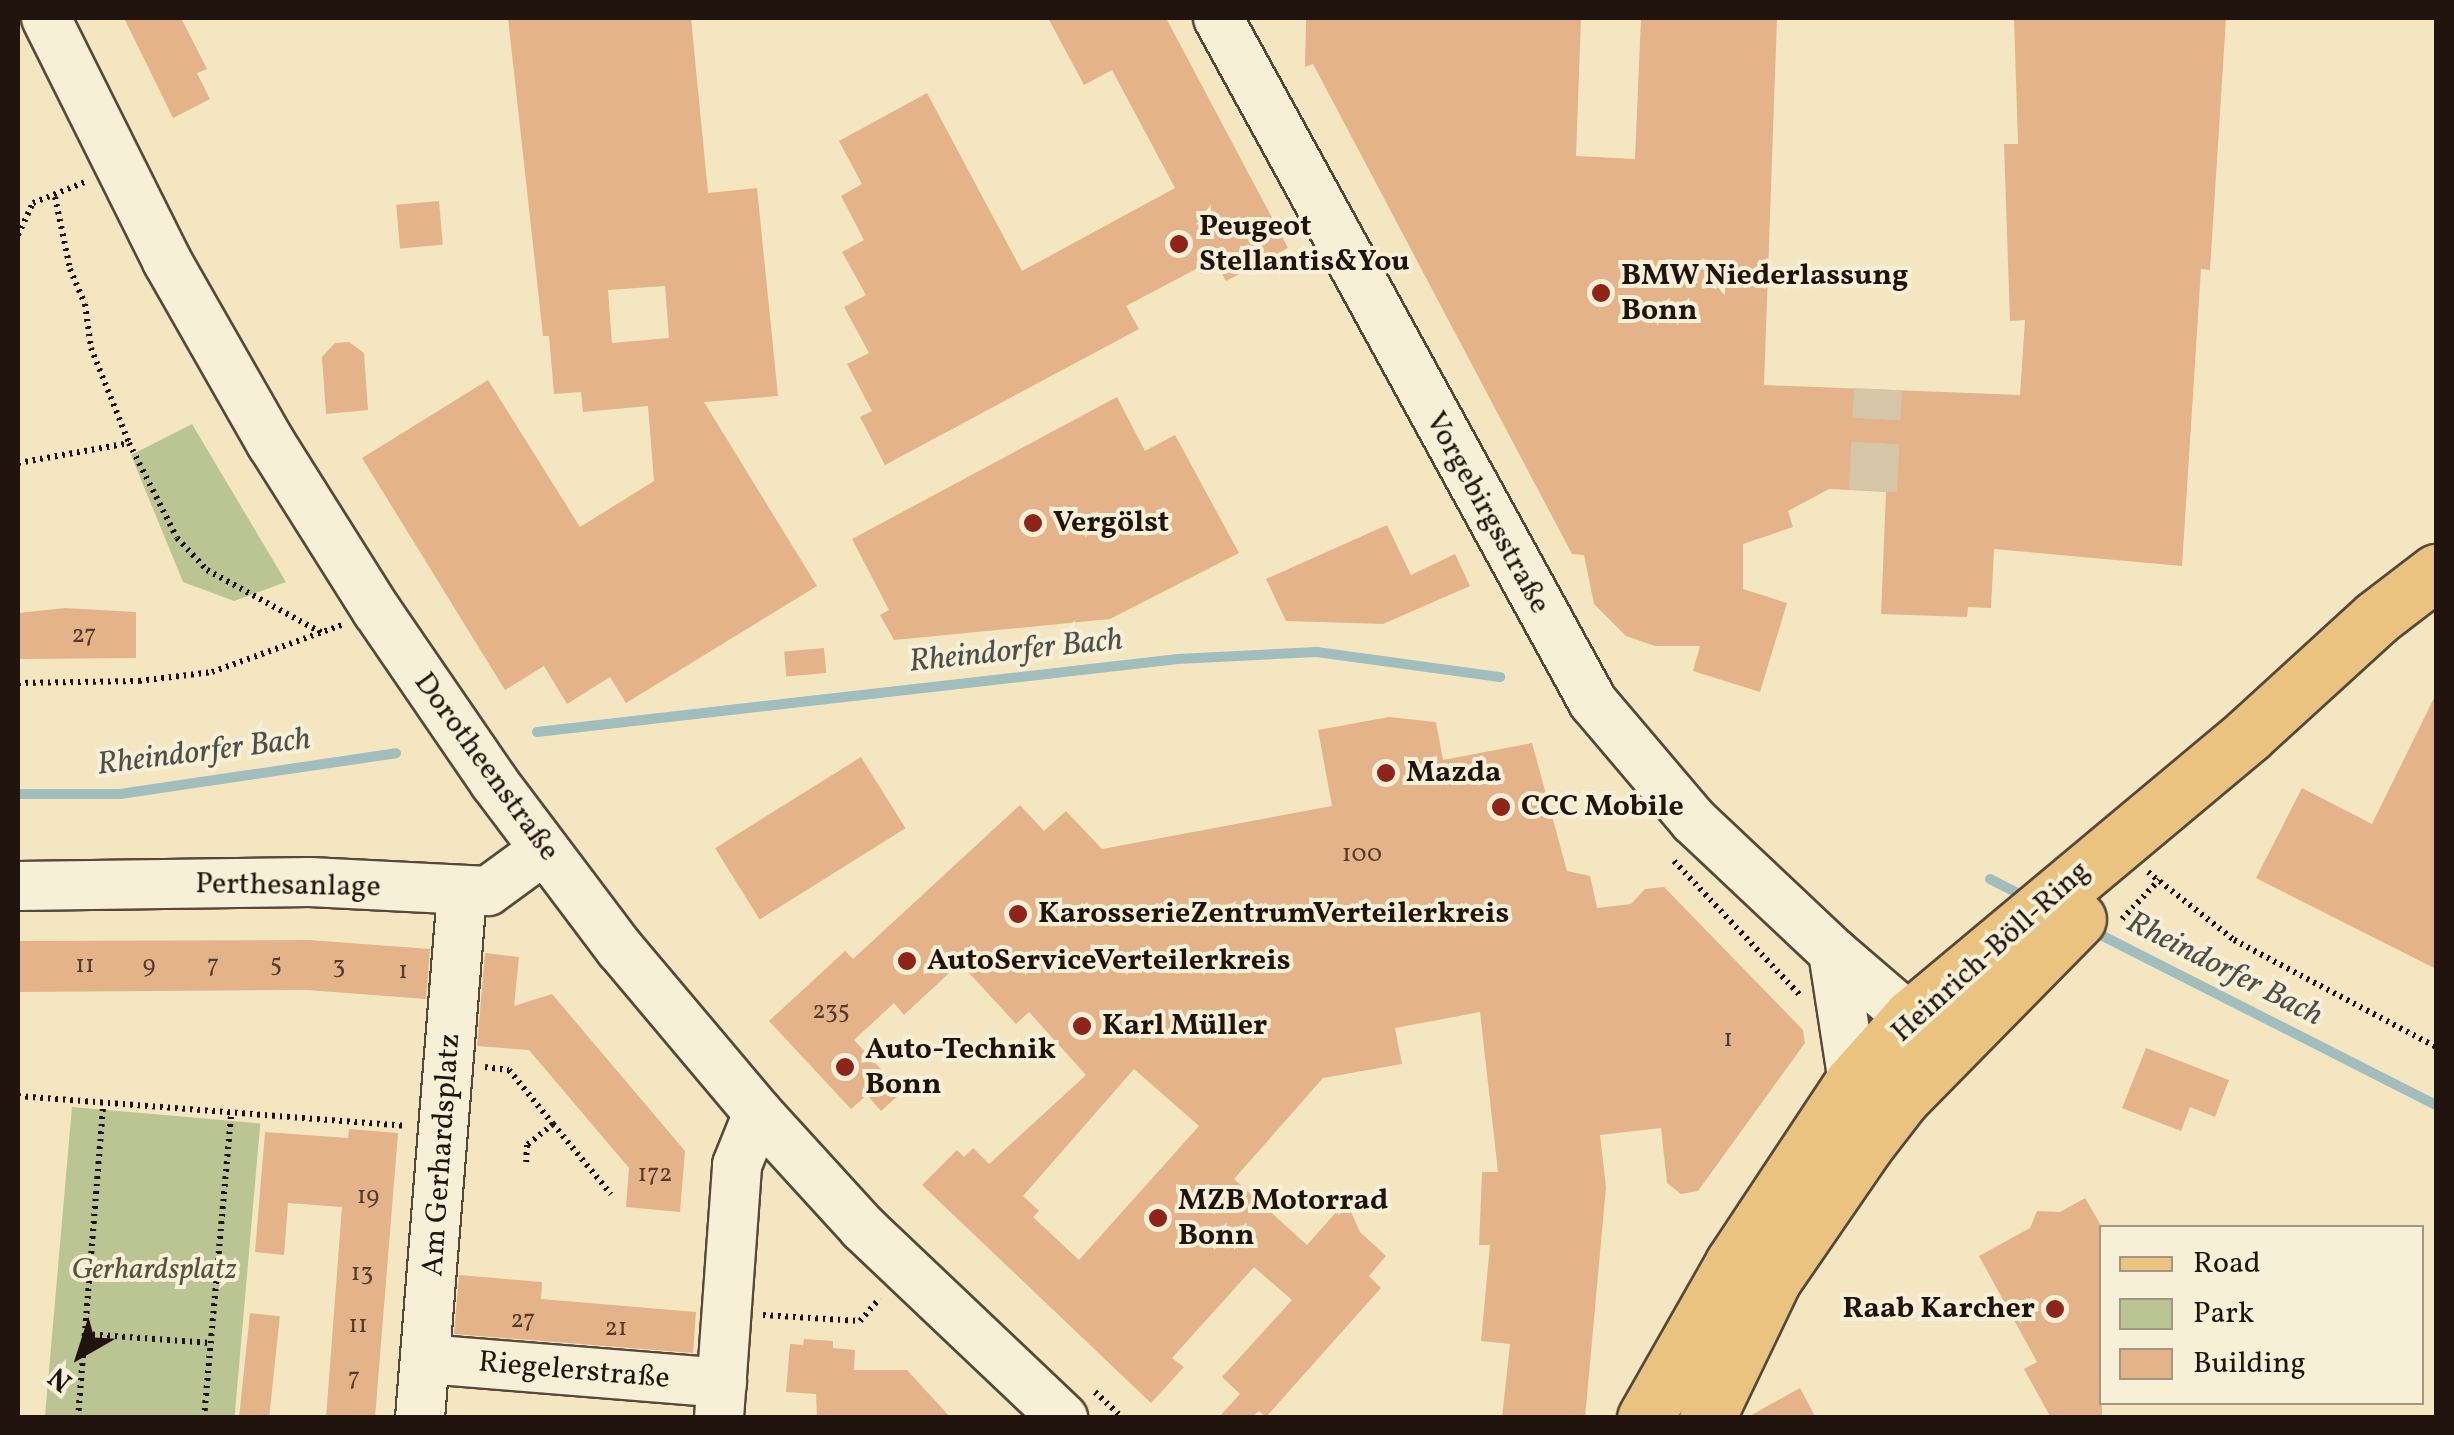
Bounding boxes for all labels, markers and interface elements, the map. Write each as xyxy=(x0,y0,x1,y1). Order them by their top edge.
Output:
place label: Peugeot Stellantis&You xyxy=(1199,209,1410,280)
marker: Peugeot Stellantis&You xyxy=(1168,233,1190,255)
place label: BMW Niederlassung Bonn xyxy=(1621,258,1909,328)
marker: BMW Niederlassung Bonn xyxy=(1590,282,1612,304)
street label: Vorgebirgsstraße xyxy=(1417,406,1557,620)
place label: Vergölst xyxy=(1053,505,1169,541)
marker: Vergölst xyxy=(1022,512,1044,534)
house number: 27 xyxy=(72,621,96,651)
water label: Rheindorfer Bach xyxy=(907,622,1125,682)
street label: Dorotheenstraße xyxy=(406,666,566,868)
water label: Rheindorfer Bach xyxy=(95,721,313,785)
place label: Mazda xyxy=(1406,755,1501,791)
marker: Mazda xyxy=(1375,762,1397,784)
place label: CCC Mobile xyxy=(1521,789,1684,825)
marker: CCC Mobile xyxy=(1490,796,1512,818)
house number: 100 xyxy=(1342,840,1382,870)
street label: Heinrich-Böll-Ring xyxy=(1884,854,2098,1050)
street label: Perthesanlage xyxy=(195,866,381,906)
place label: KarosserieZentrumVerteilerkreis xyxy=(1038,896,1509,932)
marker: KarosserieZentrumVerteilerkreis xyxy=(1007,903,1029,925)
water label: Rheindorfer Bach xyxy=(2120,904,2328,1036)
place label: AutoServiceVerteilerkreis xyxy=(927,943,1291,979)
house number: 5 xyxy=(270,950,282,980)
marker: AutoServiceVerteilerkreis xyxy=(896,950,918,972)
house number: 11 xyxy=(75,951,95,981)
house number: 9 xyxy=(143,951,155,981)
house number: 7 xyxy=(207,951,219,981)
house number: 3 xyxy=(333,952,345,982)
house number: 1 xyxy=(398,957,408,987)
house number: 235 xyxy=(812,997,850,1027)
place label: Karl Müller xyxy=(1102,1008,1267,1044)
marker: Karl Müller xyxy=(1071,1015,1093,1037)
house number: 1 xyxy=(1723,1025,1733,1055)
street label: Am Gerhardsplatz xyxy=(416,1032,468,1278)
place label: Auto-Technik Bonn xyxy=(865,1032,1056,1102)
marker: Auto-Technik Bonn xyxy=(834,1056,856,1078)
house number: 172 xyxy=(638,1160,672,1190)
house number: 19 xyxy=(357,1182,379,1212)
place label: MZB Motorrad Bonn xyxy=(1178,1183,1388,1254)
marker: MZB Motorrad Bonn xyxy=(1147,1207,1169,1229)
legend xyxy=(2099,1225,2424,1405)
text: Road xyxy=(2193,1243,2261,1285)
park label: Gerhardsplatz xyxy=(71,1252,237,1288)
house number: 13 xyxy=(351,1259,373,1289)
place label: Raab Karcher xyxy=(1843,1291,2035,1327)
text: Park xyxy=(2193,1293,2254,1335)
marker: Raab Karcher xyxy=(2044,1298,2066,1320)
north arrow xyxy=(30,1305,130,1405)
house number: 27 xyxy=(511,1306,535,1336)
house number: 11 xyxy=(348,1311,368,1341)
house number: 21 xyxy=(604,1314,628,1344)
text: Building xyxy=(2193,1343,2306,1385)
street label: Riegelerstraße xyxy=(477,1345,671,1397)
text: N xyxy=(41,1357,81,1400)
house number: 7 xyxy=(348,1364,360,1394)

